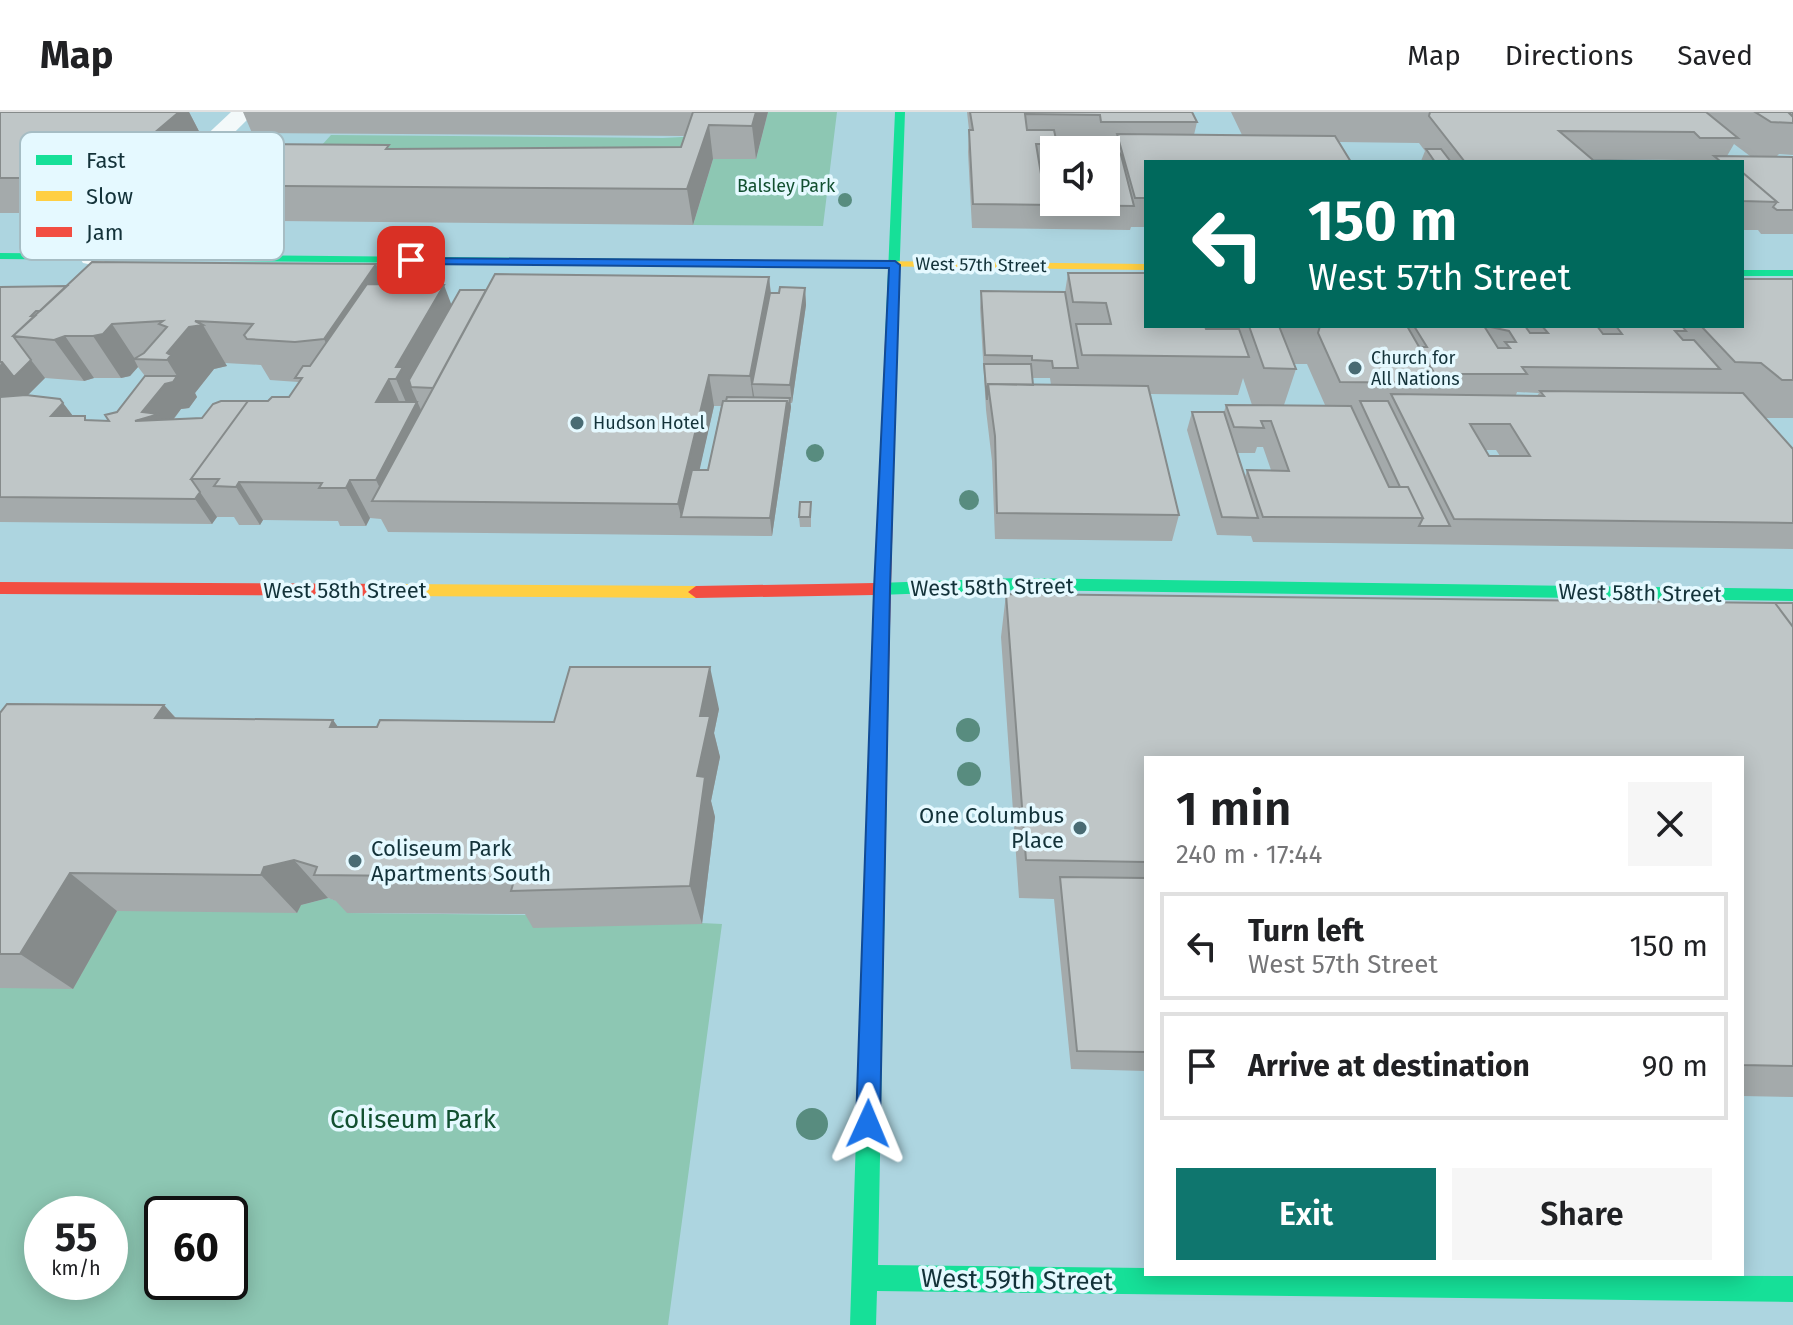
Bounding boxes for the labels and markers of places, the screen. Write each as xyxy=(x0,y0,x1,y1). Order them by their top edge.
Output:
pin xyxy=(377,226,445,294)
place label: Church for All Nations xyxy=(1371,347,1460,390)
marker: Church for All Nations xyxy=(1346,359,1364,377)
place label: Hudson Hotel xyxy=(593,412,705,434)
marker: Hudson Hotel xyxy=(568,414,586,432)
place label: One Columbus Place xyxy=(919,802,1064,854)
marker: One Columbus Place xyxy=(1071,819,1089,837)
place label: Coliseum Park Apartments South xyxy=(371,835,551,887)
marker: Coliseum Park Apartments South xyxy=(346,852,364,870)

